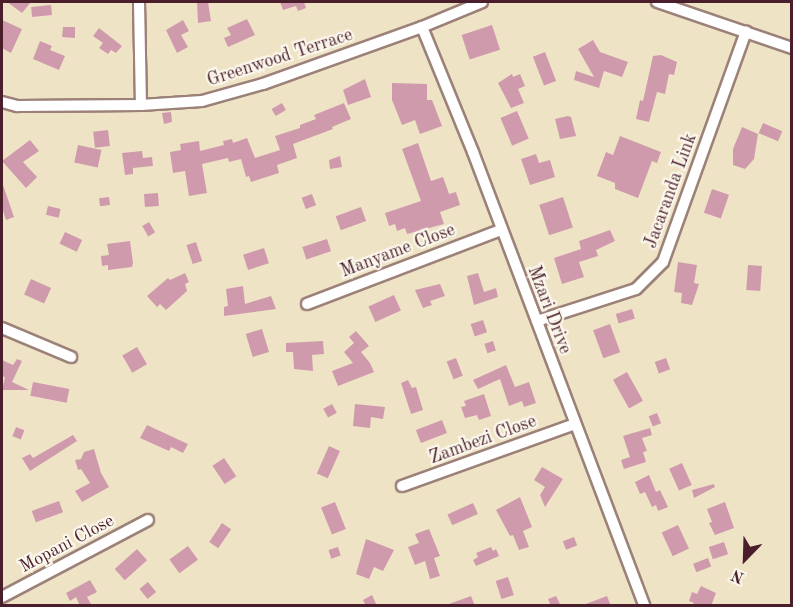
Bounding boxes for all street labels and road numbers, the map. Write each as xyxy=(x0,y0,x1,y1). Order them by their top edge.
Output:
street label: Greenwood Terrace xyxy=(205,24,355,92)
street label: Jacaranda Link xyxy=(640,131,702,251)
street label: Manyame Close xyxy=(338,219,458,283)
street label: Mzari Drive xyxy=(522,263,576,357)
street label: Zambezi Close xyxy=(427,411,539,469)
street label: Mopani Close xyxy=(16,510,118,578)

